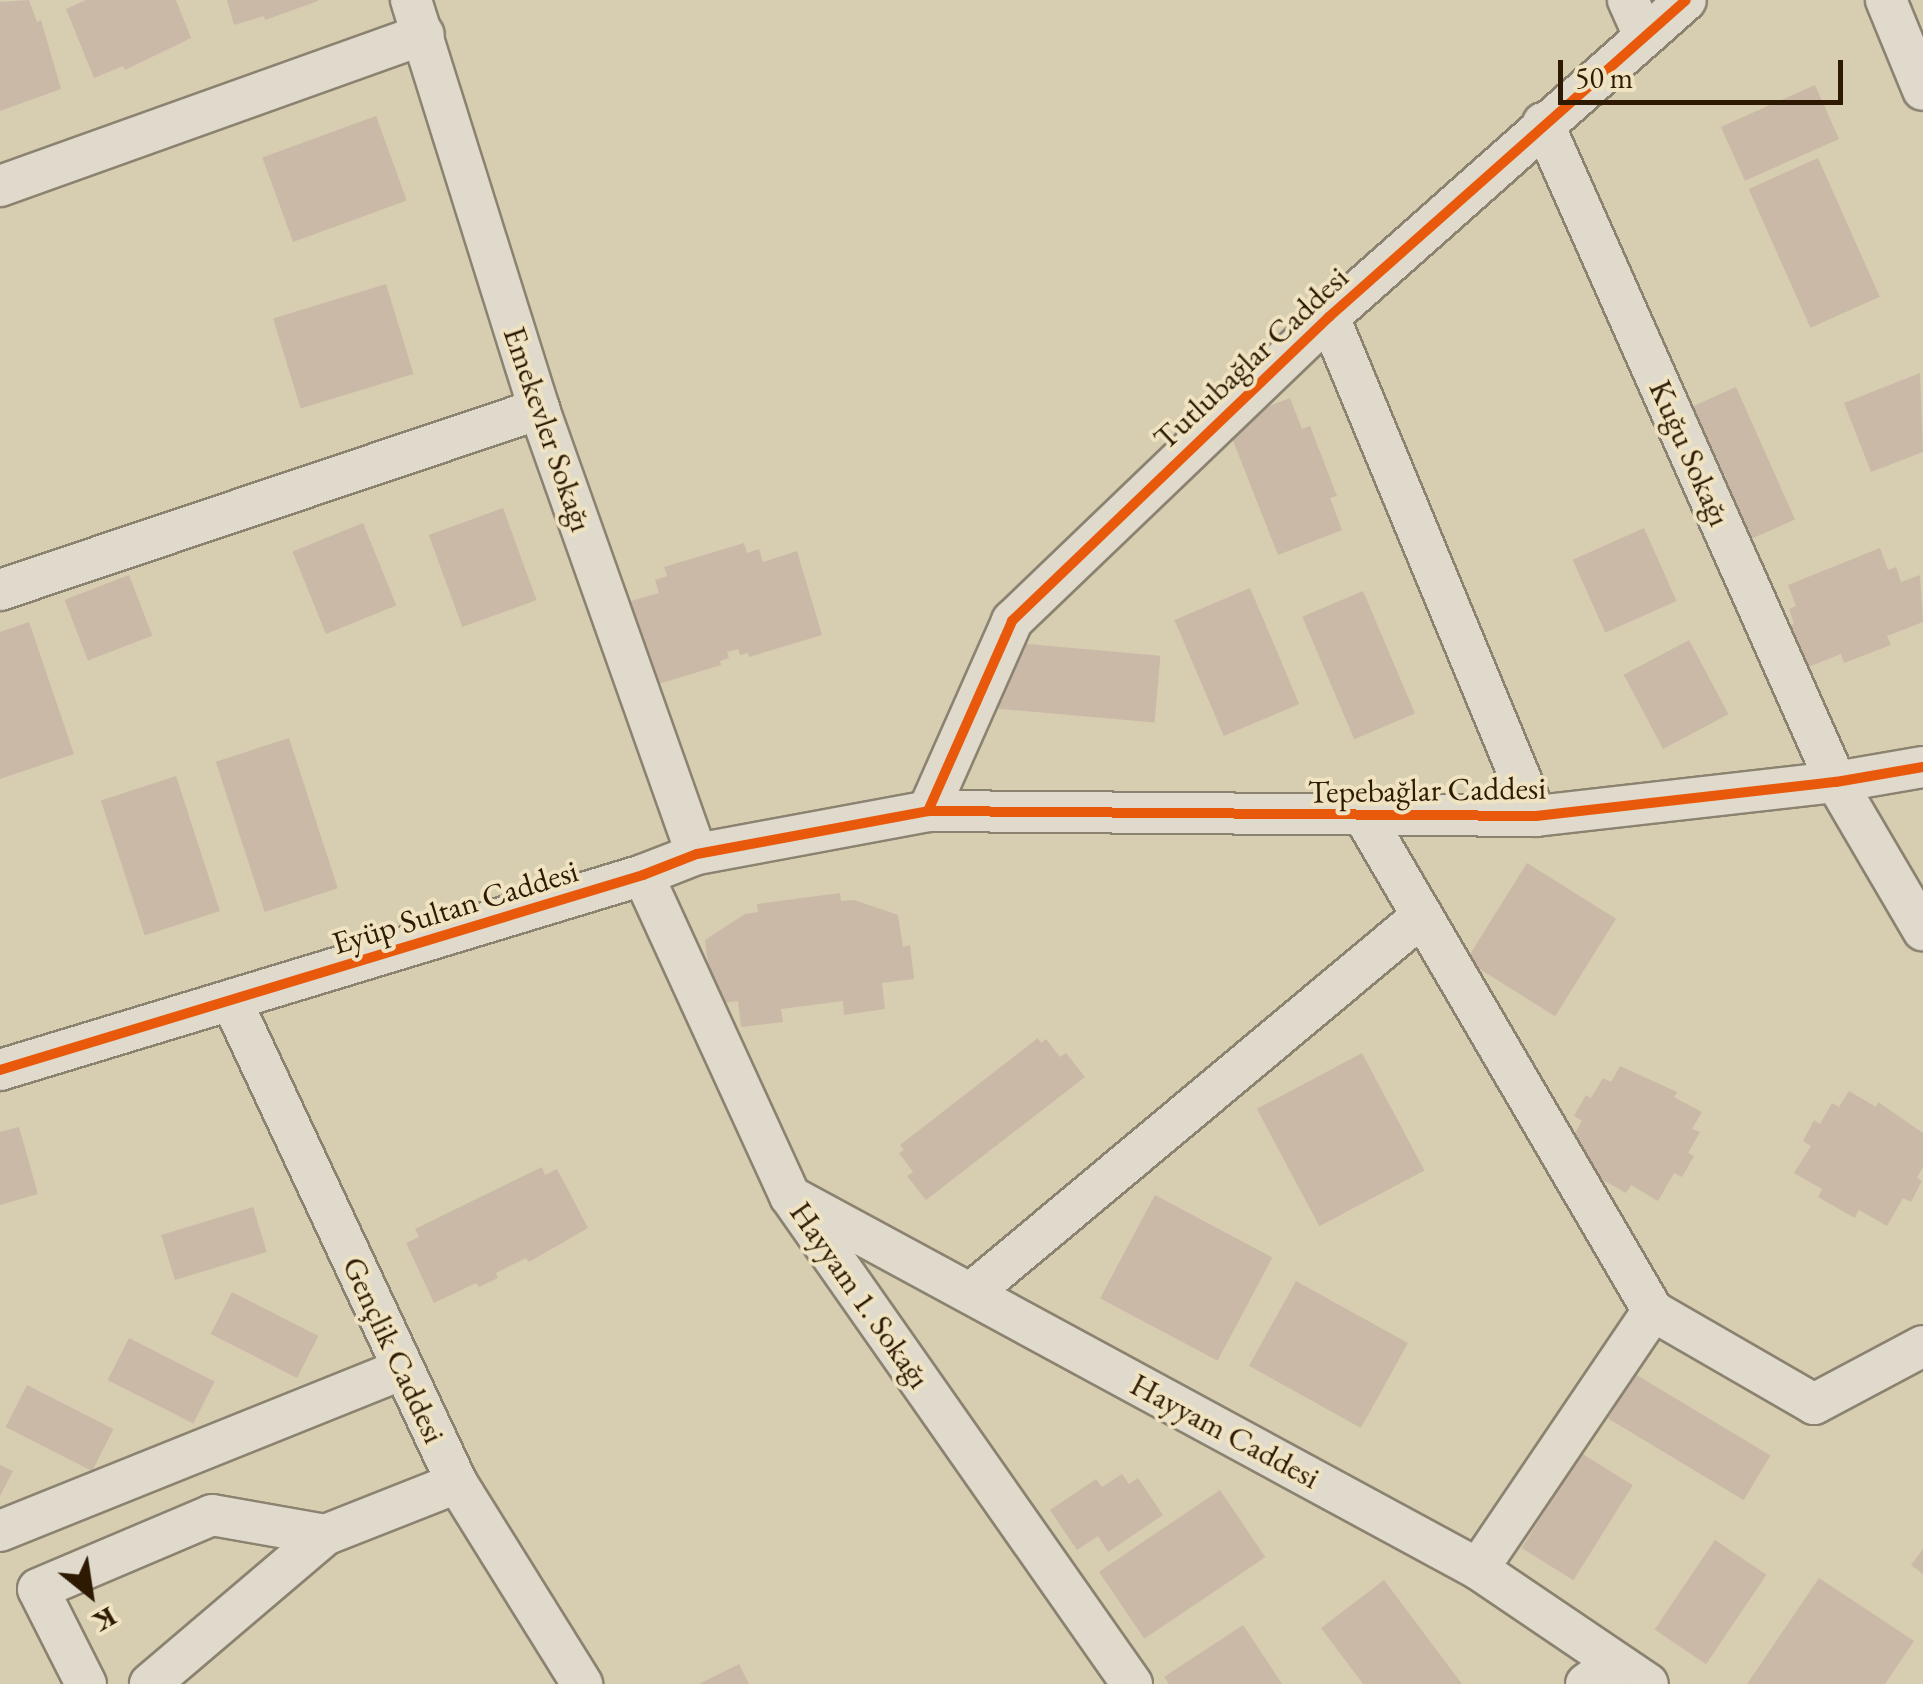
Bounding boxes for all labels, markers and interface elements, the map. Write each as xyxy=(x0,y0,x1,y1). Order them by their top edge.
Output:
scale bar xyxy=(1563,40,1848,102)
text: 50 m xyxy=(1575,58,1633,97)
street label: Tutlubağlar Caddesi xyxy=(1146,258,1356,458)
street label: Emekevler Sokağı xyxy=(495,322,601,536)
street label: Kuğu Sokağı xyxy=(1641,374,1739,532)
street label: Tepebağlar Caddesi xyxy=(1308,769,1546,811)
street label: Eyüp Sultan Caddesi xyxy=(327,851,583,963)
street label: Hayyam 1. Sokağı xyxy=(782,1194,938,1396)
street label: Gençlik Caddesi xyxy=(334,1251,454,1449)
street label: Hayyam Caddesi xyxy=(1124,1365,1326,1497)
north arrow xyxy=(40,1544,140,1644)
text: K xyxy=(87,1599,123,1641)

